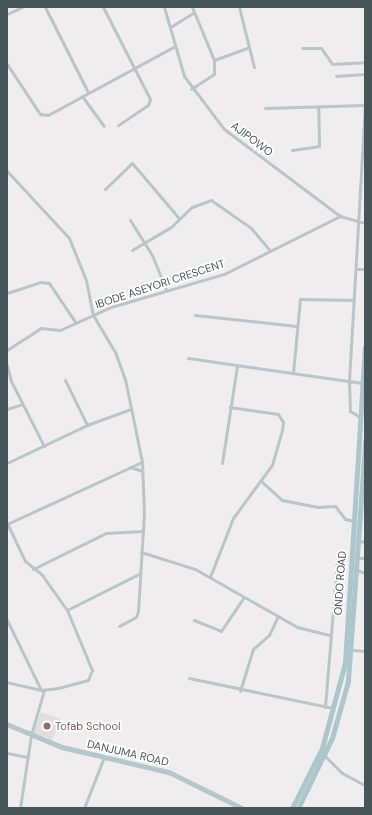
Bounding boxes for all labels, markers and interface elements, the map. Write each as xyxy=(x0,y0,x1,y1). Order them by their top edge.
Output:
street label: AJIPOWO xyxy=(229,119,275,159)
street label: IBODE ASEYORI CRESCENT xyxy=(93,257,227,311)
street label: ONDO ROAD xyxy=(331,550,349,616)
place label: Tofab School xyxy=(55,719,121,733)
marker: Tofab School xyxy=(42,721,52,731)
street label: DANJUMA ROAD xyxy=(86,737,170,769)

